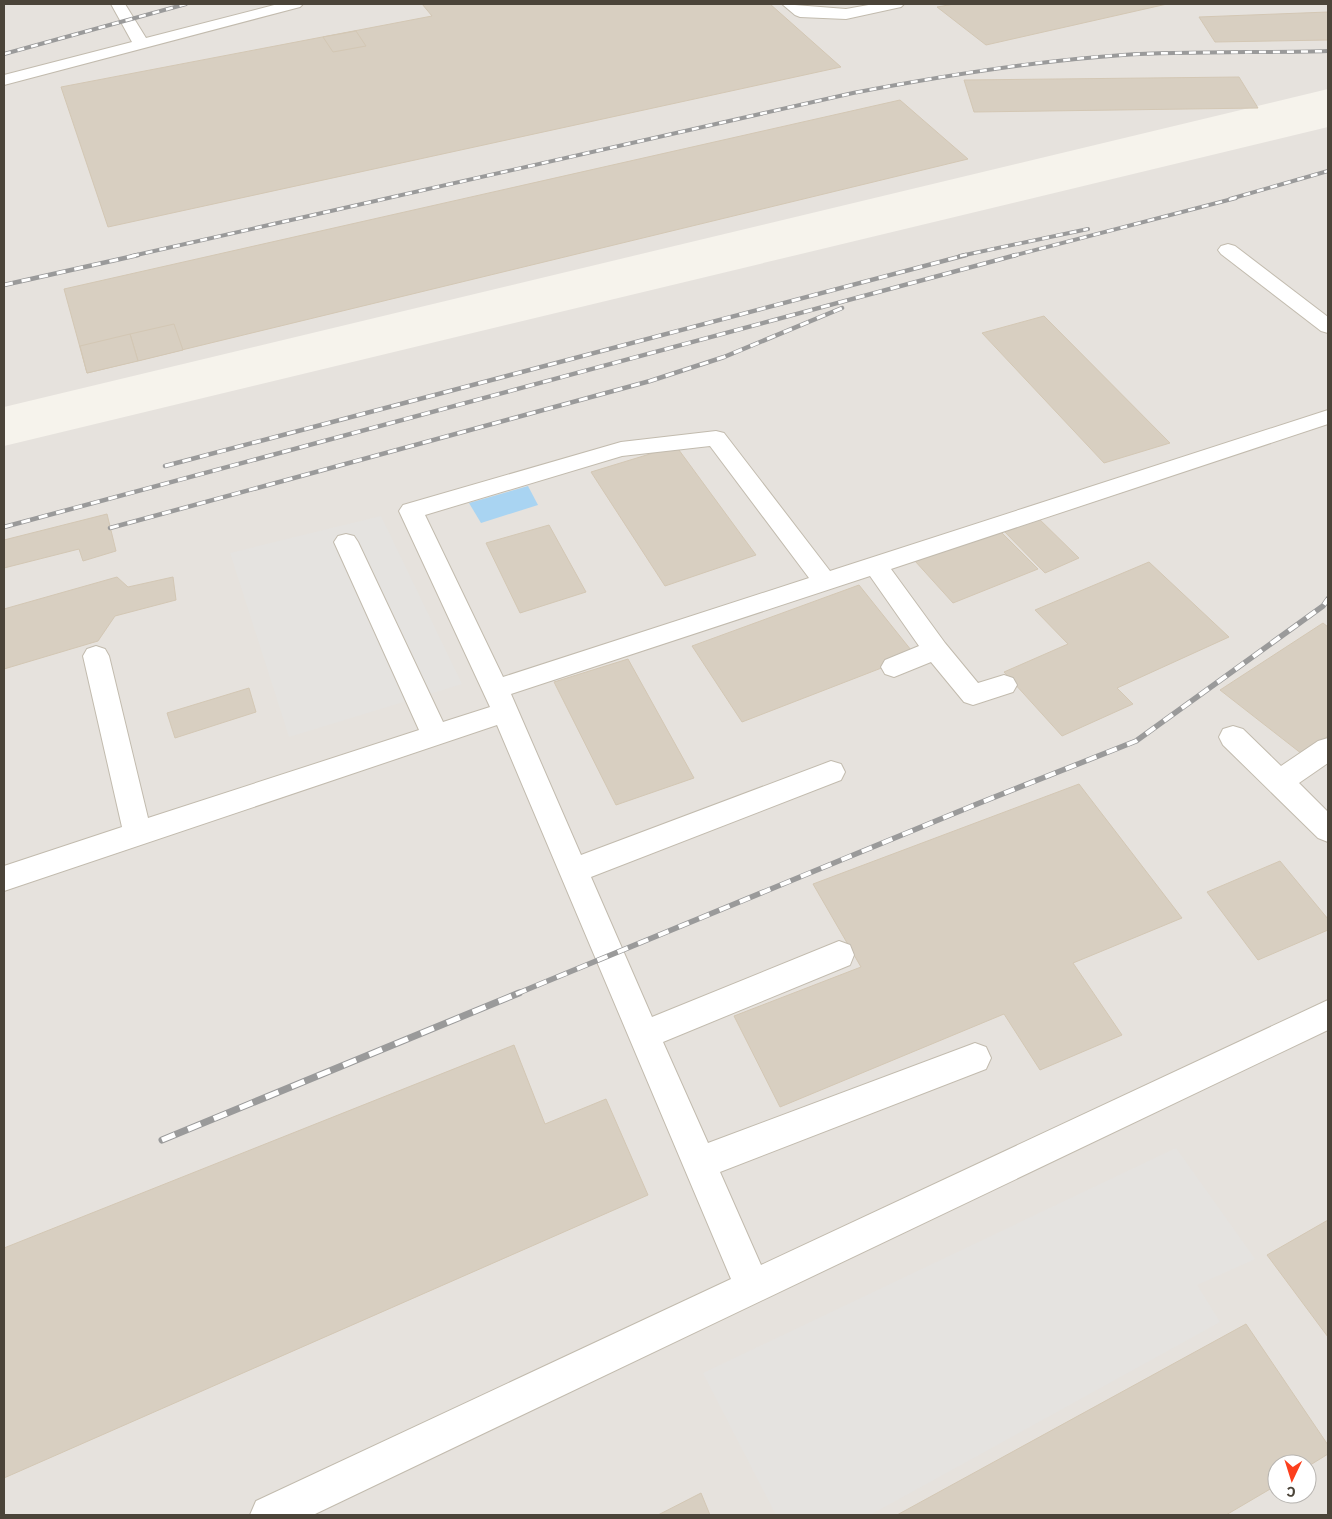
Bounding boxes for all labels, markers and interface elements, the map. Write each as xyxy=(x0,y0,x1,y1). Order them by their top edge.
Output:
north arrow xyxy=(1267,1454,1317,1504)
text: С xyxy=(1286,1483,1296,1501)

